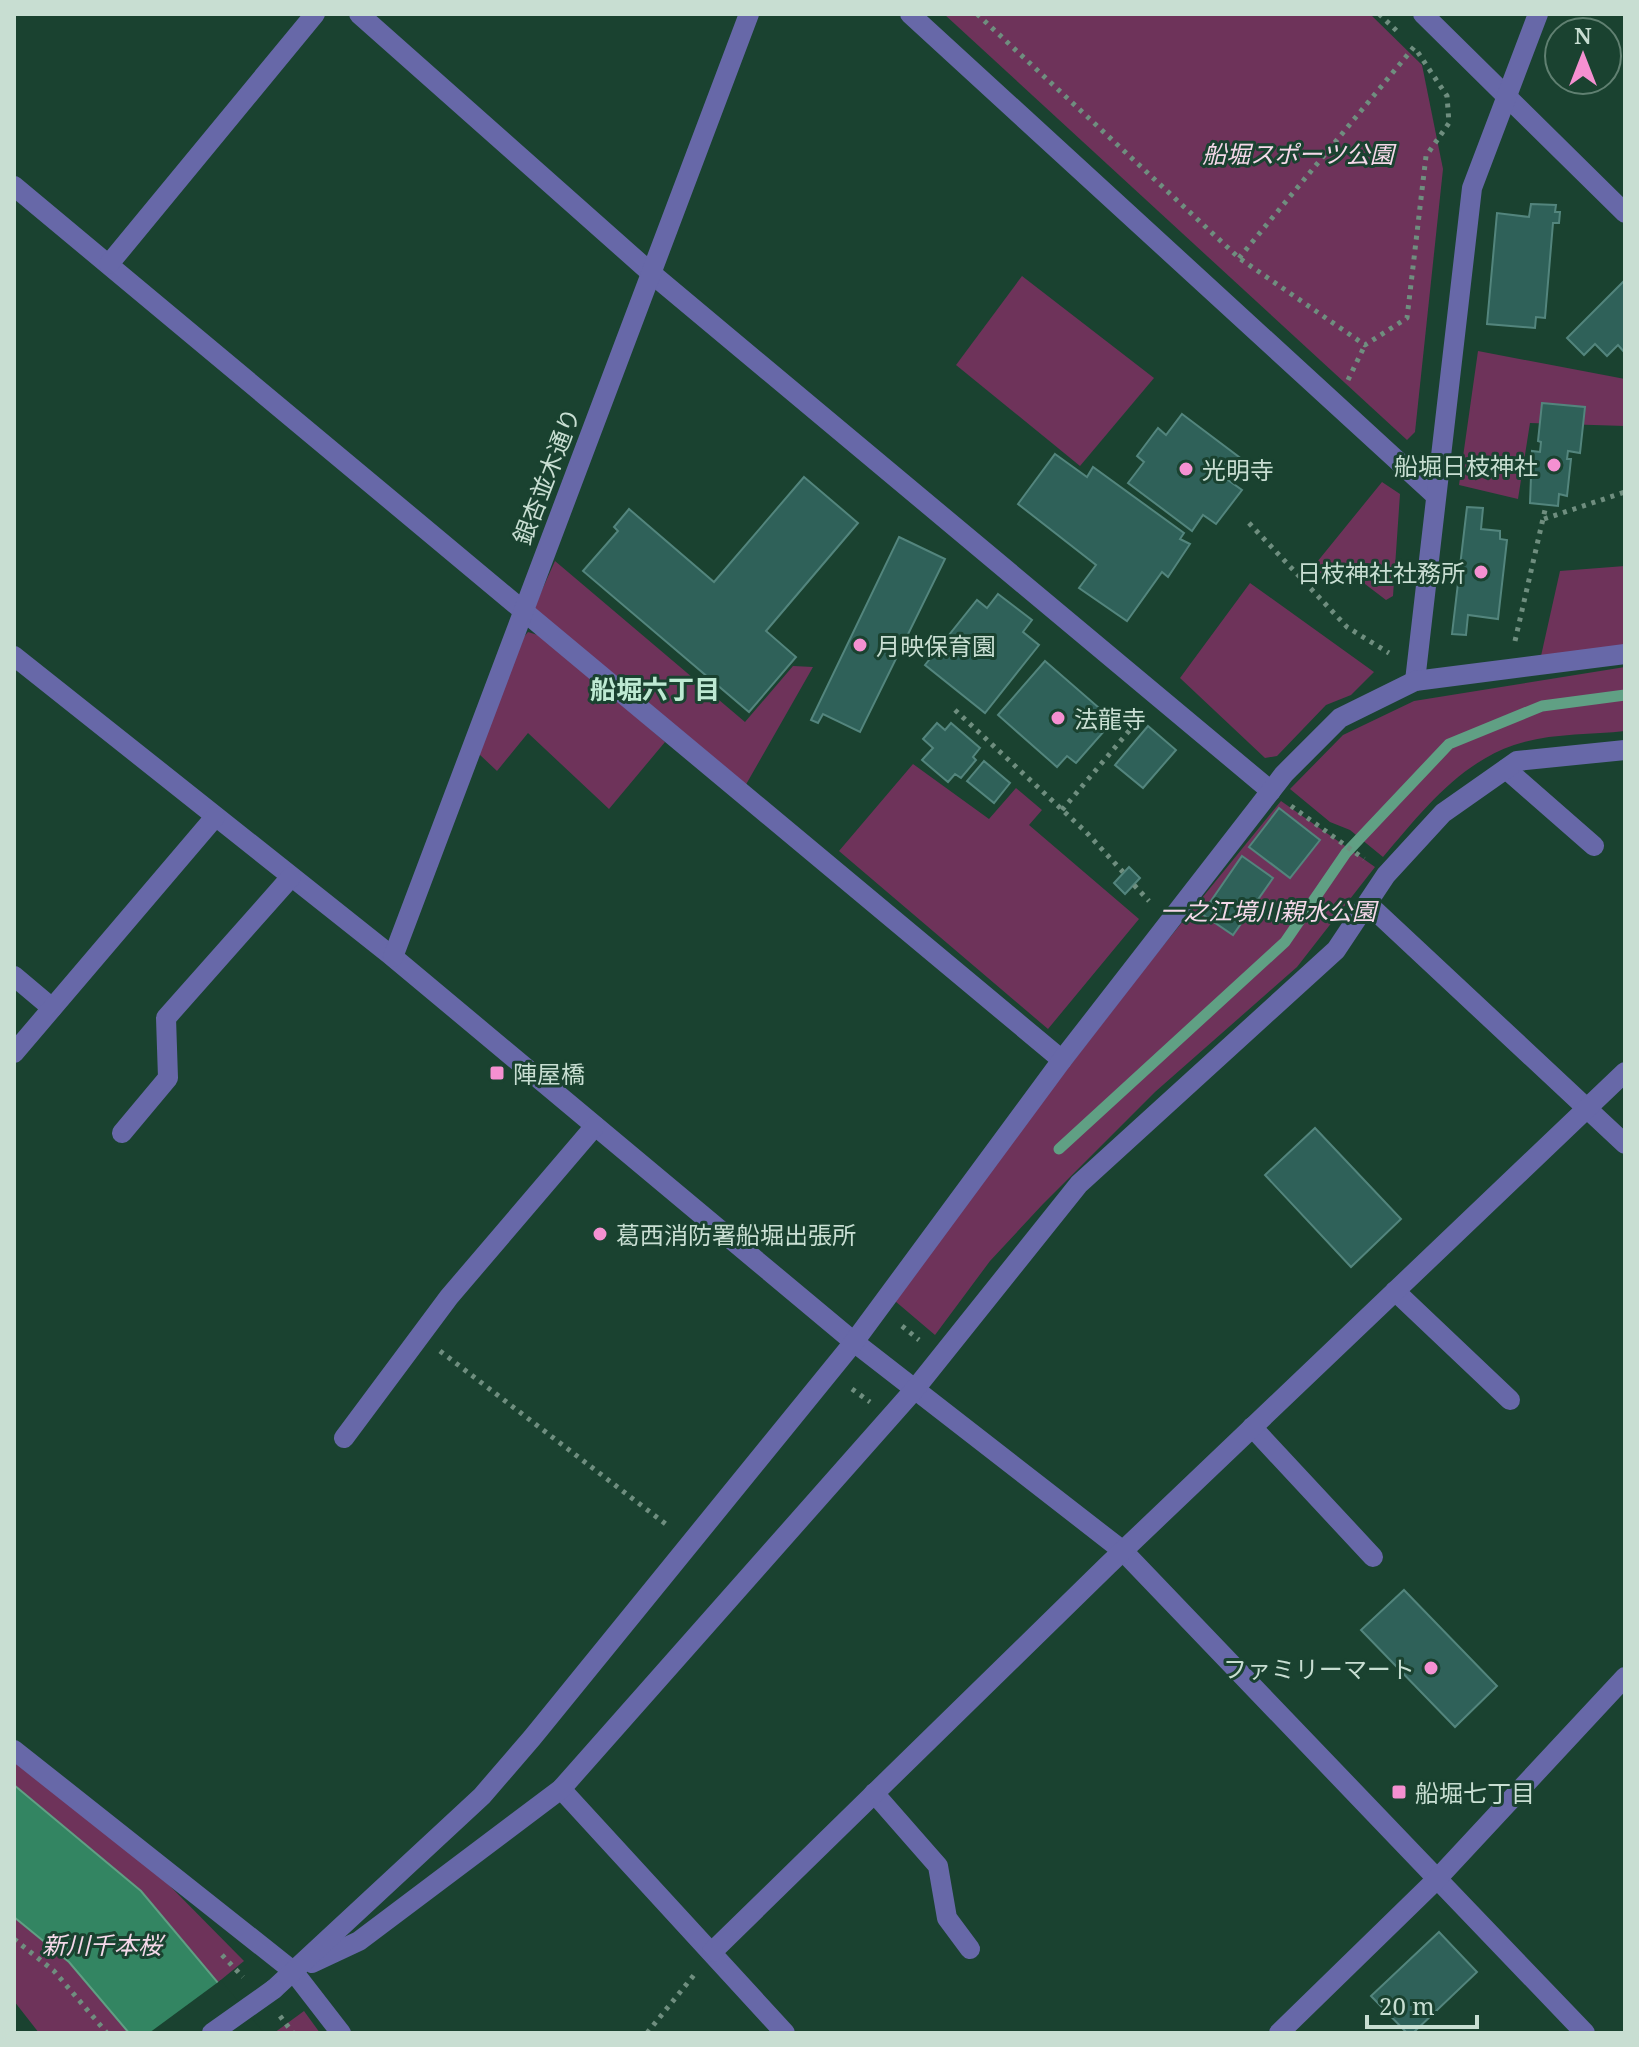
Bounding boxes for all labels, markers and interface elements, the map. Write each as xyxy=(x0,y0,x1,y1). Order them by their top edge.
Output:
north arrow xyxy=(1543,16,1623,96)
text: N xyxy=(1574,20,1592,50)
park label: 船堀スポーツ公園 xyxy=(1202,137,1397,170)
street label: 銀杏並木通り xyxy=(505,403,587,549)
place label: 船堀日枝神社 xyxy=(1394,449,1538,482)
place label: 光明寺 xyxy=(1202,453,1274,486)
marker: 船堀日枝神社 xyxy=(1545,456,1563,474)
marker: 光明寺 xyxy=(1177,460,1195,478)
place label: 日枝神社社務所 xyxy=(1297,556,1465,589)
marker: 日枝神社社務所 xyxy=(1472,563,1490,581)
place label: 月映保育園 xyxy=(876,629,996,662)
marker: 月映保育園 xyxy=(851,636,869,654)
district label: 船堀六丁目 xyxy=(590,671,720,707)
place label: 法龍寺 xyxy=(1074,702,1146,735)
marker: 法龍寺 xyxy=(1049,709,1067,727)
park label: 一之江境川親水公園 xyxy=(1160,894,1379,927)
place label: 陣屋橋 xyxy=(513,1057,585,1090)
marker: 陣屋橋 xyxy=(488,1064,506,1082)
place label: 葛西消防署船堀出張所 xyxy=(616,1218,856,1251)
marker: 葛西消防署船堀出張所 xyxy=(591,1225,609,1243)
place label: ファミリーマート xyxy=(1223,1652,1415,1685)
marker: ファミリーマート xyxy=(1422,1659,1440,1677)
place label: 船堀七丁目 xyxy=(1415,1776,1535,1809)
marker: 船堀七丁目 xyxy=(1390,1783,1408,1801)
park label: 新川千本桜 xyxy=(42,1928,166,1961)
scale bar xyxy=(1367,1979,1477,2029)
text: 20 m xyxy=(1379,1989,1435,2022)

